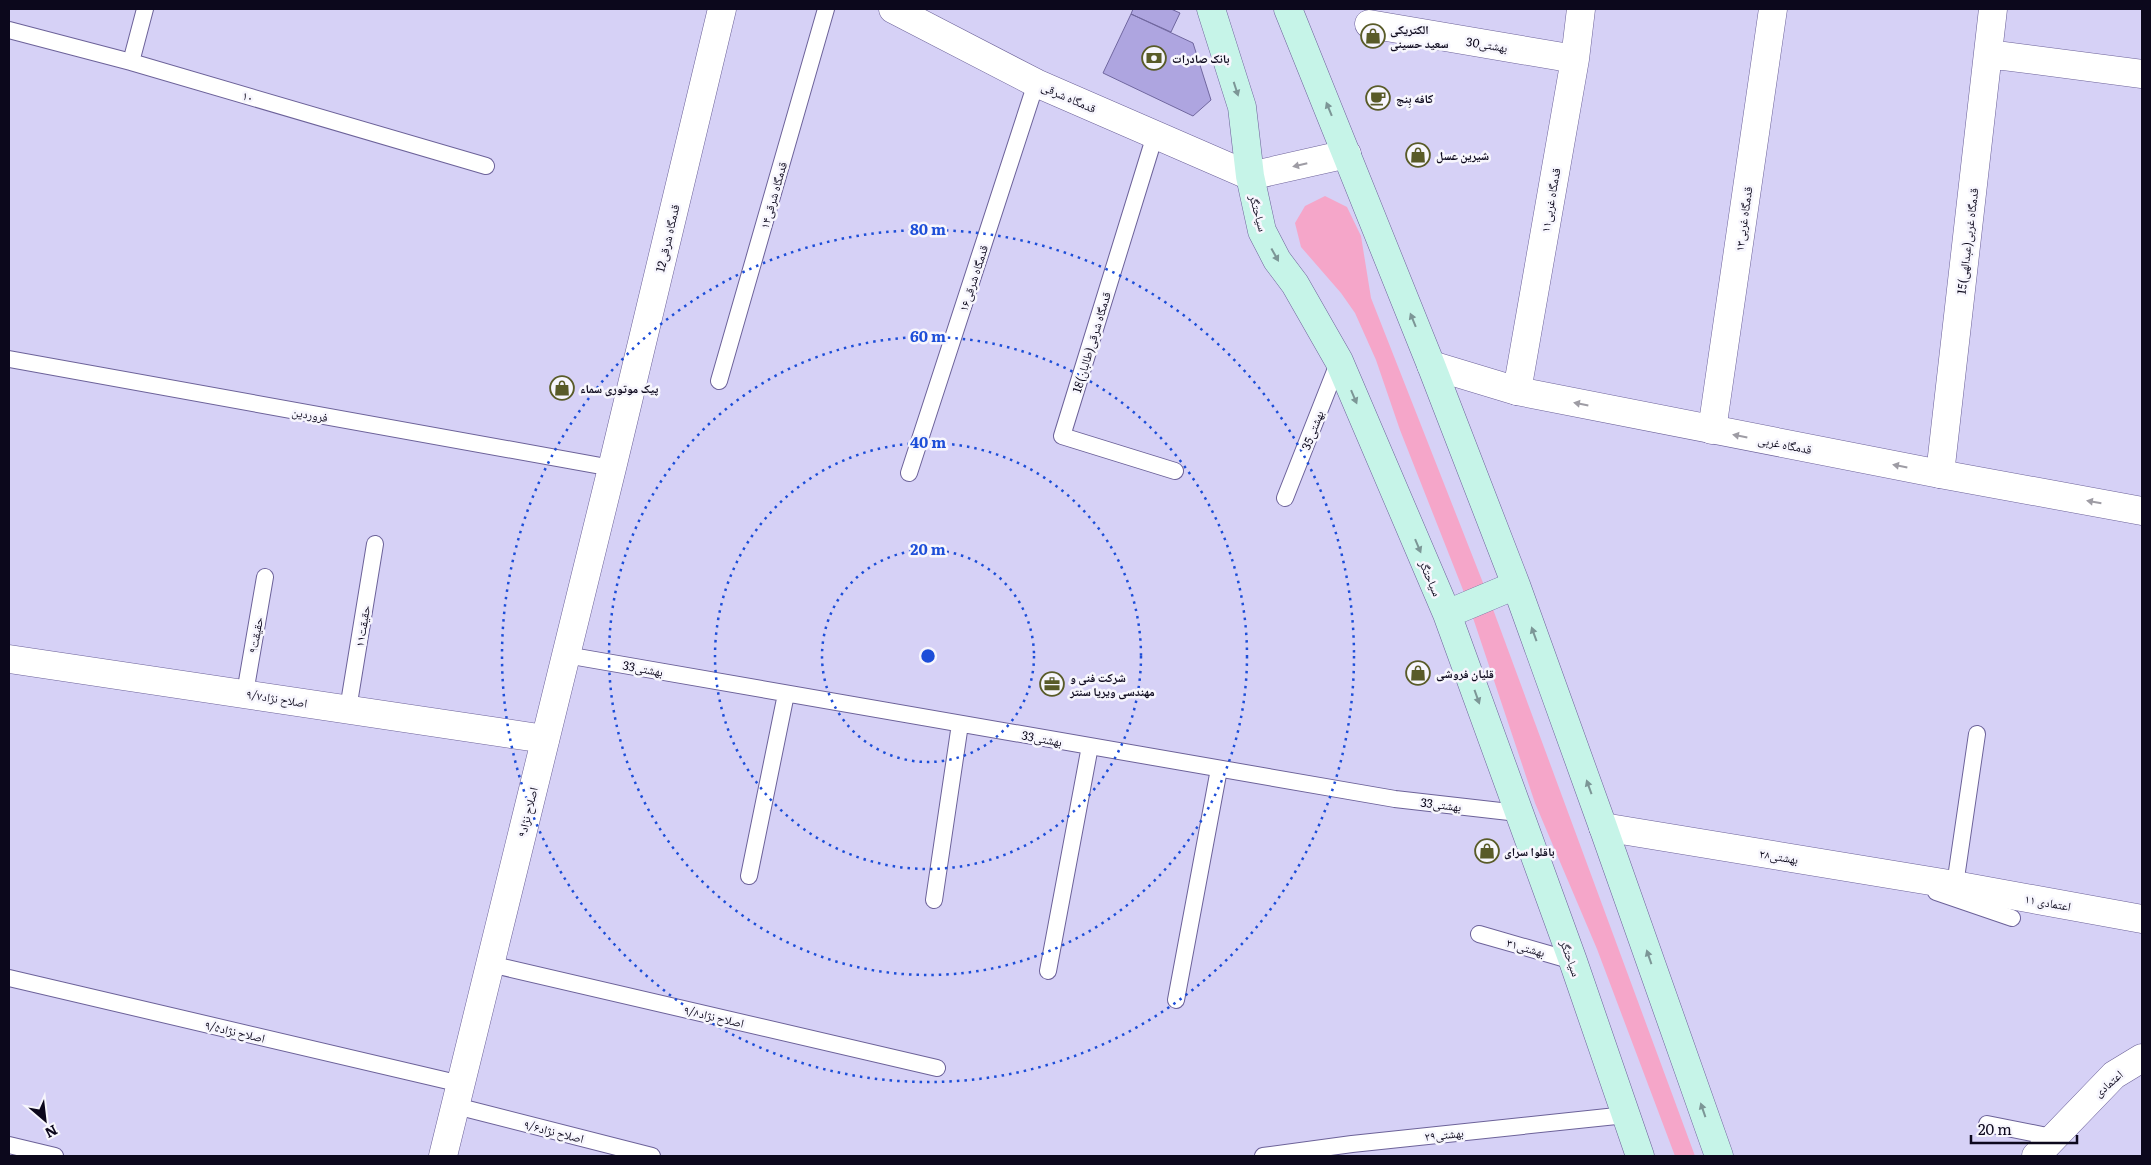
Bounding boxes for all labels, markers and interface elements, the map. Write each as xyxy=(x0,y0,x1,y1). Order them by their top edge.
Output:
place label: الکتریکی سعید حسینی xyxy=(1390,20,1449,52)
shop icon: الکتریکی سعید حسینی xyxy=(1360,23,1386,49)
street label: 30بهشتی xyxy=(1465,32,1509,56)
bank icon: بانک صادرات xyxy=(1141,45,1167,71)
place label: بانک صادرات xyxy=(1172,49,1230,67)
street label: قدمگاه شرقی xyxy=(1039,77,1099,117)
one-way arrow xyxy=(1233,81,1241,96)
cafe icon: کافه بِنج xyxy=(1365,85,1391,111)
street label: ۱۰ xyxy=(240,86,256,106)
place label: کافه بِنج xyxy=(1396,89,1434,109)
one-way arrow xyxy=(1325,101,1333,116)
shop icon: شیرین عسل xyxy=(1405,142,1431,168)
place label: شیرین عسل xyxy=(1436,146,1489,164)
street label: قدمگاه شرقی۱۴ xyxy=(755,159,791,231)
one-way arrow xyxy=(1292,161,1307,169)
street label: قدمگاه غربی۱۱ xyxy=(1535,166,1565,234)
street label: قدمگاه غربی۱۳ xyxy=(1730,185,1756,253)
street label: 15قدمگاه غربی(عبدالهی) xyxy=(1952,187,1982,295)
street label: سیاحتگر xyxy=(1245,192,1273,234)
street label: 12قدمگاه شرقی xyxy=(650,202,684,274)
text: 80 m xyxy=(910,217,946,240)
street label: قدمگاه شرقی۱۶ xyxy=(954,242,992,314)
one-way arrow xyxy=(1271,248,1279,263)
street label: 18قدمگاه شرقی(طالبان) xyxy=(1067,289,1115,395)
one-way arrow xyxy=(1409,313,1417,327)
text: 60 m xyxy=(910,324,946,347)
shop icon: پیک موتوری سماء xyxy=(549,375,575,401)
place label: پیک موتوری سماء xyxy=(580,379,659,397)
one-way arrow xyxy=(1350,390,1358,405)
one-way arrow xyxy=(1573,399,1589,407)
street label: فروردین xyxy=(291,402,329,426)
street label: بهشتی35 xyxy=(1296,408,1328,452)
text: 40 m xyxy=(910,430,946,453)
street label: قدمگاه غربی xyxy=(1757,430,1813,458)
one-way arrow xyxy=(1732,431,1748,439)
one-way arrow xyxy=(1892,462,1908,470)
one-way arrow xyxy=(2087,498,2102,506)
text: 20 m xyxy=(910,537,946,560)
one-way arrow xyxy=(1414,539,1422,554)
street label: سیاحتگر xyxy=(1415,556,1447,599)
street label: حقیقت۱۱ xyxy=(350,604,374,648)
street label: حقیقت۹ xyxy=(243,615,267,655)
one-way arrow xyxy=(1530,627,1537,642)
centre of rings xyxy=(919,647,937,665)
street label: 33بهشتی xyxy=(621,656,665,680)
shop icon: قلیان فروشی xyxy=(1405,660,1431,686)
place label: قلیان فروشی xyxy=(1436,664,1494,682)
place label: شرکت فنی و مهندسی ویریا سنتر xyxy=(1069,668,1155,700)
office icon: شرکت فنی و مهندسی ویریا سنتر xyxy=(1039,671,1065,697)
street label: اصلاح نژاد۹/۷ xyxy=(245,684,309,712)
one-way arrow xyxy=(1474,690,1481,705)
street label: 33بهشتی xyxy=(1020,726,1064,750)
one-way arrow xyxy=(1585,779,1593,794)
street label: اصلاح نژاد۹ xyxy=(512,785,542,839)
street label: 33بهشتی xyxy=(1420,793,1462,815)
shop icon: باقلوا سرای xyxy=(1474,838,1500,864)
place label: باقلوا سرای xyxy=(1504,842,1555,860)
street label: ۲۸بهشتی xyxy=(1758,844,1800,868)
street label: ۱۱ اعتمادی xyxy=(2023,889,2073,915)
street label: بهشتی۳۱ xyxy=(1505,933,1547,961)
street label: سیاحتگر xyxy=(1556,936,1586,979)
one-way arrow xyxy=(1645,949,1653,964)
street label: اصلاح نژاد۹/۸ xyxy=(682,1000,746,1032)
street label: اصلاح نژاد۹/۵ xyxy=(203,1015,267,1047)
street label: اعتمادی xyxy=(2089,1065,2127,1101)
north arrow xyxy=(20,1095,70,1145)
one-way arrow xyxy=(1698,1102,1706,1117)
scale bar xyxy=(1971,1112,2077,1144)
street label: اصلاح نژاد۹/۶ xyxy=(522,1115,586,1147)
text: 20 m xyxy=(1978,1117,2012,1140)
text: N xyxy=(41,1121,61,1144)
street label: ۲۹بهشتی xyxy=(1424,1123,1464,1145)

